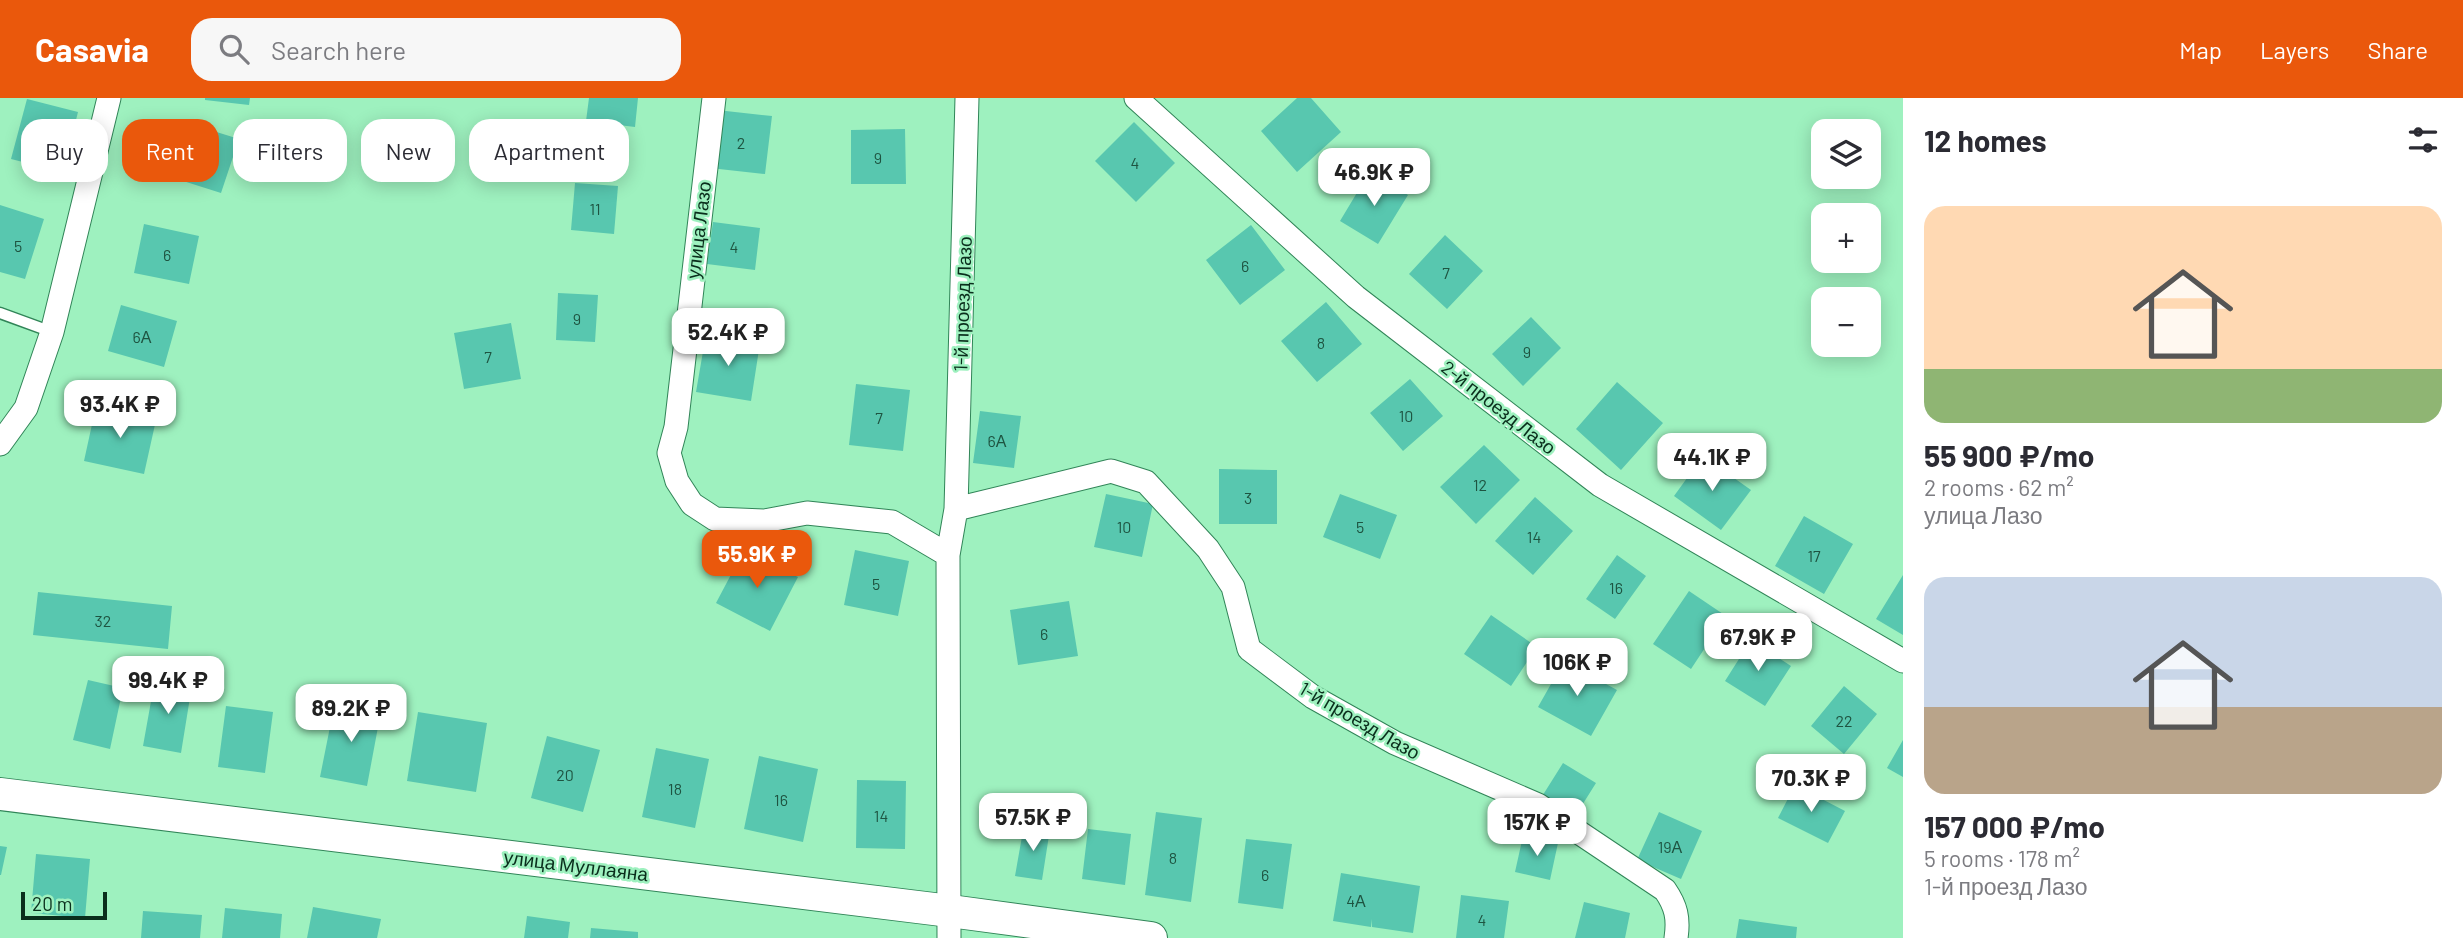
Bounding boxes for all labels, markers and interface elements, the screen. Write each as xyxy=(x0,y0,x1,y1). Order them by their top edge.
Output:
search box xyxy=(191,18,681,81)
text: Casavia xyxy=(35,29,149,69)
icon: search xyxy=(215,30,253,68)
text: Search here xyxy=(271,34,406,65)
text: Map xyxy=(2179,35,2222,64)
text: Layers xyxy=(2260,35,2329,64)
text: Share xyxy=(2367,35,2428,64)
chip: Buy xyxy=(21,119,108,182)
chip: Rent xyxy=(122,119,219,182)
chip: Filters xyxy=(233,119,347,182)
chip: New xyxy=(361,119,455,182)
chip: Apartment xyxy=(469,119,629,182)
map controls xyxy=(1811,119,1881,357)
button: layers xyxy=(1811,119,1881,189)
icon: filters xyxy=(2404,121,2442,159)
text: 12 homes xyxy=(1924,122,2047,158)
house number: 2 xyxy=(737,133,745,152)
house number: 9 xyxy=(874,148,882,167)
pin: 46.9K ₽ xyxy=(1309,148,1439,208)
house number: 4 xyxy=(1131,153,1139,172)
text: 46.9K ₽ xyxy=(1334,157,1414,185)
street label: улица Лазо xyxy=(681,180,715,280)
house number: 11 xyxy=(589,199,601,218)
button: + xyxy=(1811,203,1881,273)
house number: 5 xyxy=(14,236,22,255)
street label: 1-й проезд Лазо xyxy=(948,236,976,372)
house number: 4 xyxy=(730,237,738,256)
house number: 6 xyxy=(163,245,171,264)
icon: home xyxy=(2120,251,2246,377)
house number: 6 xyxy=(1241,256,1249,275)
house number: 7 xyxy=(1442,263,1450,282)
button: − xyxy=(1811,287,1881,357)
pin: 52.4K ₽ xyxy=(663,308,793,368)
house number: 9 xyxy=(573,309,581,328)
text: 52.4K ₽ xyxy=(688,317,768,345)
house number: 6А xyxy=(133,327,152,346)
house number: 8 xyxy=(1317,333,1325,352)
house number: 9 xyxy=(1523,342,1531,361)
house number: 7 xyxy=(484,347,492,366)
street label: 2-й проезд Лазо xyxy=(1437,355,1561,459)
pin: 93.4K ₽ xyxy=(55,380,185,440)
text: 93.4K ₽ xyxy=(80,389,160,417)
house number: 10 xyxy=(1399,406,1413,425)
house number: 7 xyxy=(875,408,883,427)
house number: 6А xyxy=(988,431,1007,450)
pin: 44.1K ₽ xyxy=(1647,434,1777,493)
text: 55 900 ₽/mo xyxy=(1924,437,2095,473)
text: 44.1K ₽ xyxy=(1673,442,1751,470)
text: 2 rooms · 62 m² xyxy=(1924,473,2074,501)
house number: 12 xyxy=(1473,475,1487,494)
house number: 3 xyxy=(1244,488,1252,507)
text: улица Лазо xyxy=(1924,501,2043,529)
house number: 10 xyxy=(1117,517,1131,536)
house number: 5 xyxy=(1356,517,1364,536)
house number: 14 xyxy=(1527,527,1541,546)
pin: 55.9K ₽ xyxy=(692,531,822,590)
text: 55.9K ₽ xyxy=(718,539,796,567)
house number: 17 xyxy=(1807,546,1821,565)
house number: 5 xyxy=(872,574,880,593)
house number: 16 xyxy=(1609,578,1623,597)
house number: 32 xyxy=(95,611,111,630)
pin: 67.9K ₽ xyxy=(1693,614,1823,673)
text: 67.9K ₽ xyxy=(1720,622,1796,650)
icon: home xyxy=(2120,622,2246,748)
house number: 6 xyxy=(1040,624,1048,643)
pin: 106K ₽ xyxy=(1520,638,1634,698)
text: 106K ₽ xyxy=(1543,647,1611,675)
pin: 99.4K ₽ xyxy=(103,656,233,716)
text: 99.4K ₽ xyxy=(128,665,208,693)
street label: 1-й проезд Лазо xyxy=(1296,676,1424,764)
pin: 89.2K ₽ xyxy=(286,684,416,744)
text: 89.2K ₽ xyxy=(312,693,390,721)
house number: 22 xyxy=(1835,711,1853,730)
pin: 70.3K ₽ xyxy=(1746,754,1876,814)
text: 70.3K ₽ xyxy=(1772,763,1850,791)
house number: 20 xyxy=(556,765,574,784)
house number: 18 xyxy=(668,779,682,798)
house number: 16 xyxy=(774,790,788,809)
pin: 57.5K ₽ xyxy=(968,794,1098,853)
pin: 157K ₽ xyxy=(1480,798,1594,858)
text: 57.5K ₽ xyxy=(995,802,1071,830)
house number: 14 xyxy=(874,806,888,825)
text: 157K ₽ xyxy=(1503,807,1571,835)
text: 157 000 ₽/mo xyxy=(1924,808,2105,844)
house number: 19А xyxy=(1658,837,1683,856)
text: 5 rooms · 178 m² xyxy=(1924,844,2080,872)
street label: улица Муллаяна xyxy=(503,845,650,885)
house number: 8 xyxy=(1169,848,1177,867)
house number: 6 xyxy=(1261,865,1269,884)
text: 1-й проезд Лазо xyxy=(1924,872,2088,900)
scale bar xyxy=(21,889,107,921)
house number: 4А xyxy=(1346,891,1366,910)
text: 20 m xyxy=(32,892,72,915)
house number: 4 xyxy=(1478,910,1486,929)

